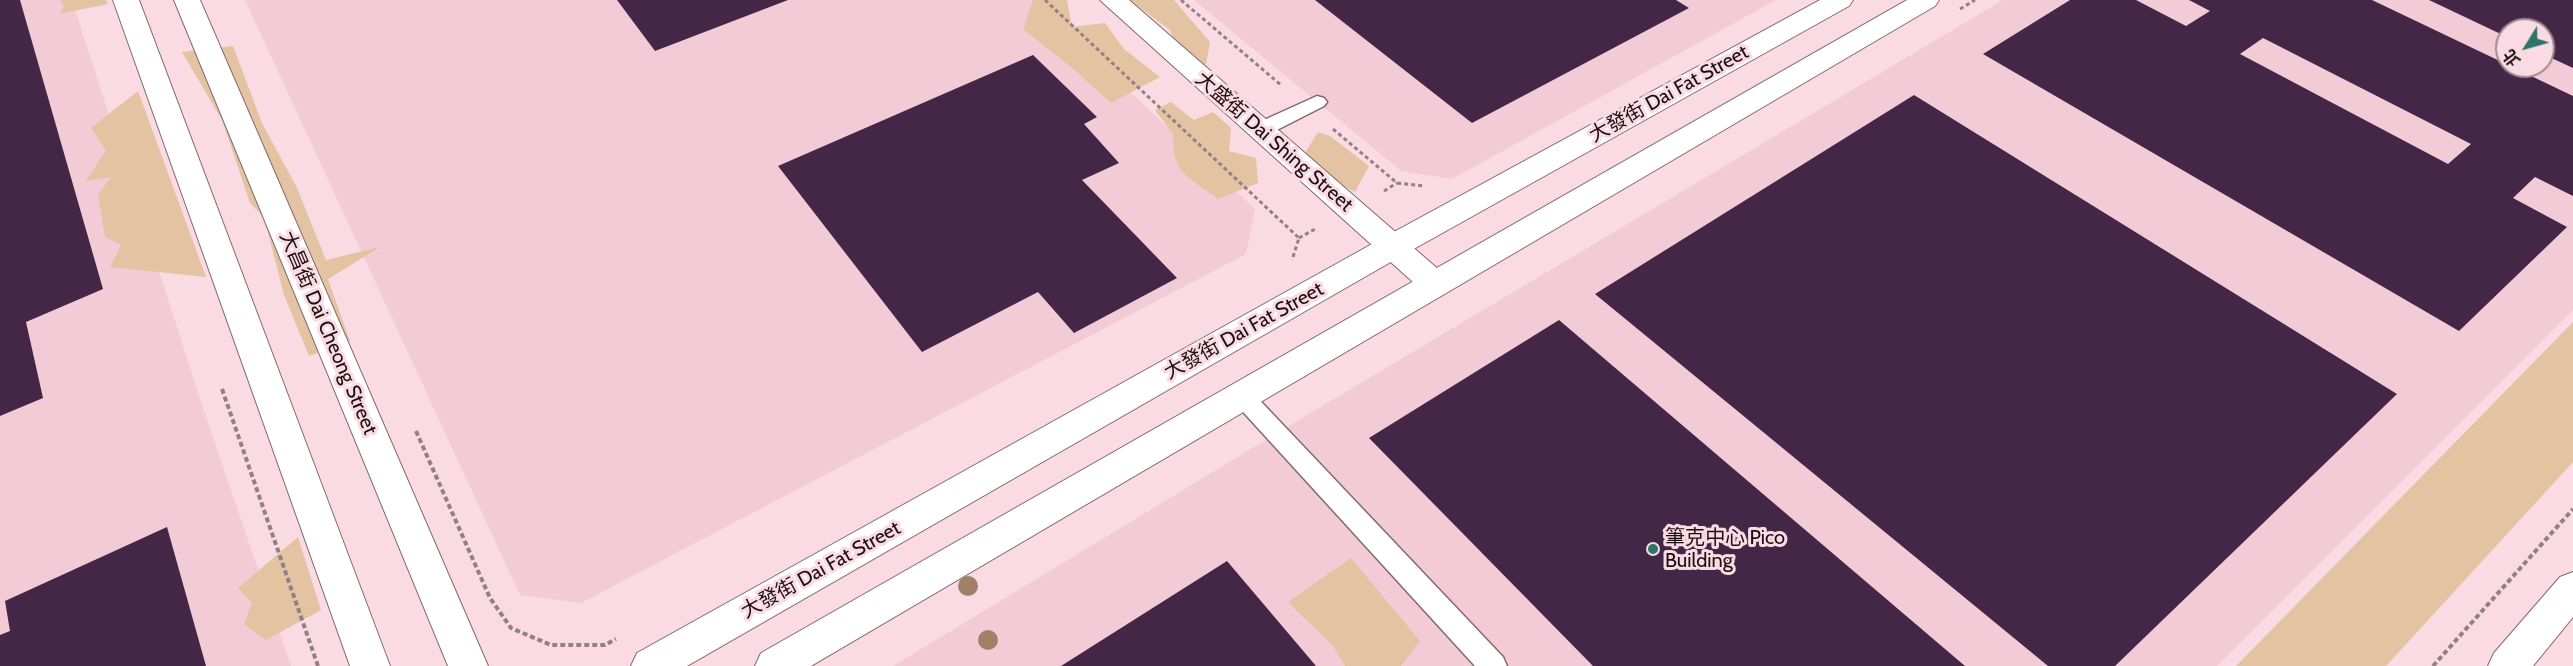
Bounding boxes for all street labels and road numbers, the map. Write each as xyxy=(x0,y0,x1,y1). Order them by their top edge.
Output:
street label: 大發街 Dai Fat Street xyxy=(1585,40,1753,148)
street label: 大盛街 Dai Shing Street xyxy=(1190,67,1358,217)
street label: 大昌街 Dai Cheong Street xyxy=(274,228,382,438)
street label: 大發街 Dai Fat Street xyxy=(1160,277,1328,385)
street label: 大發街 Dai Fat Street xyxy=(737,516,905,624)

